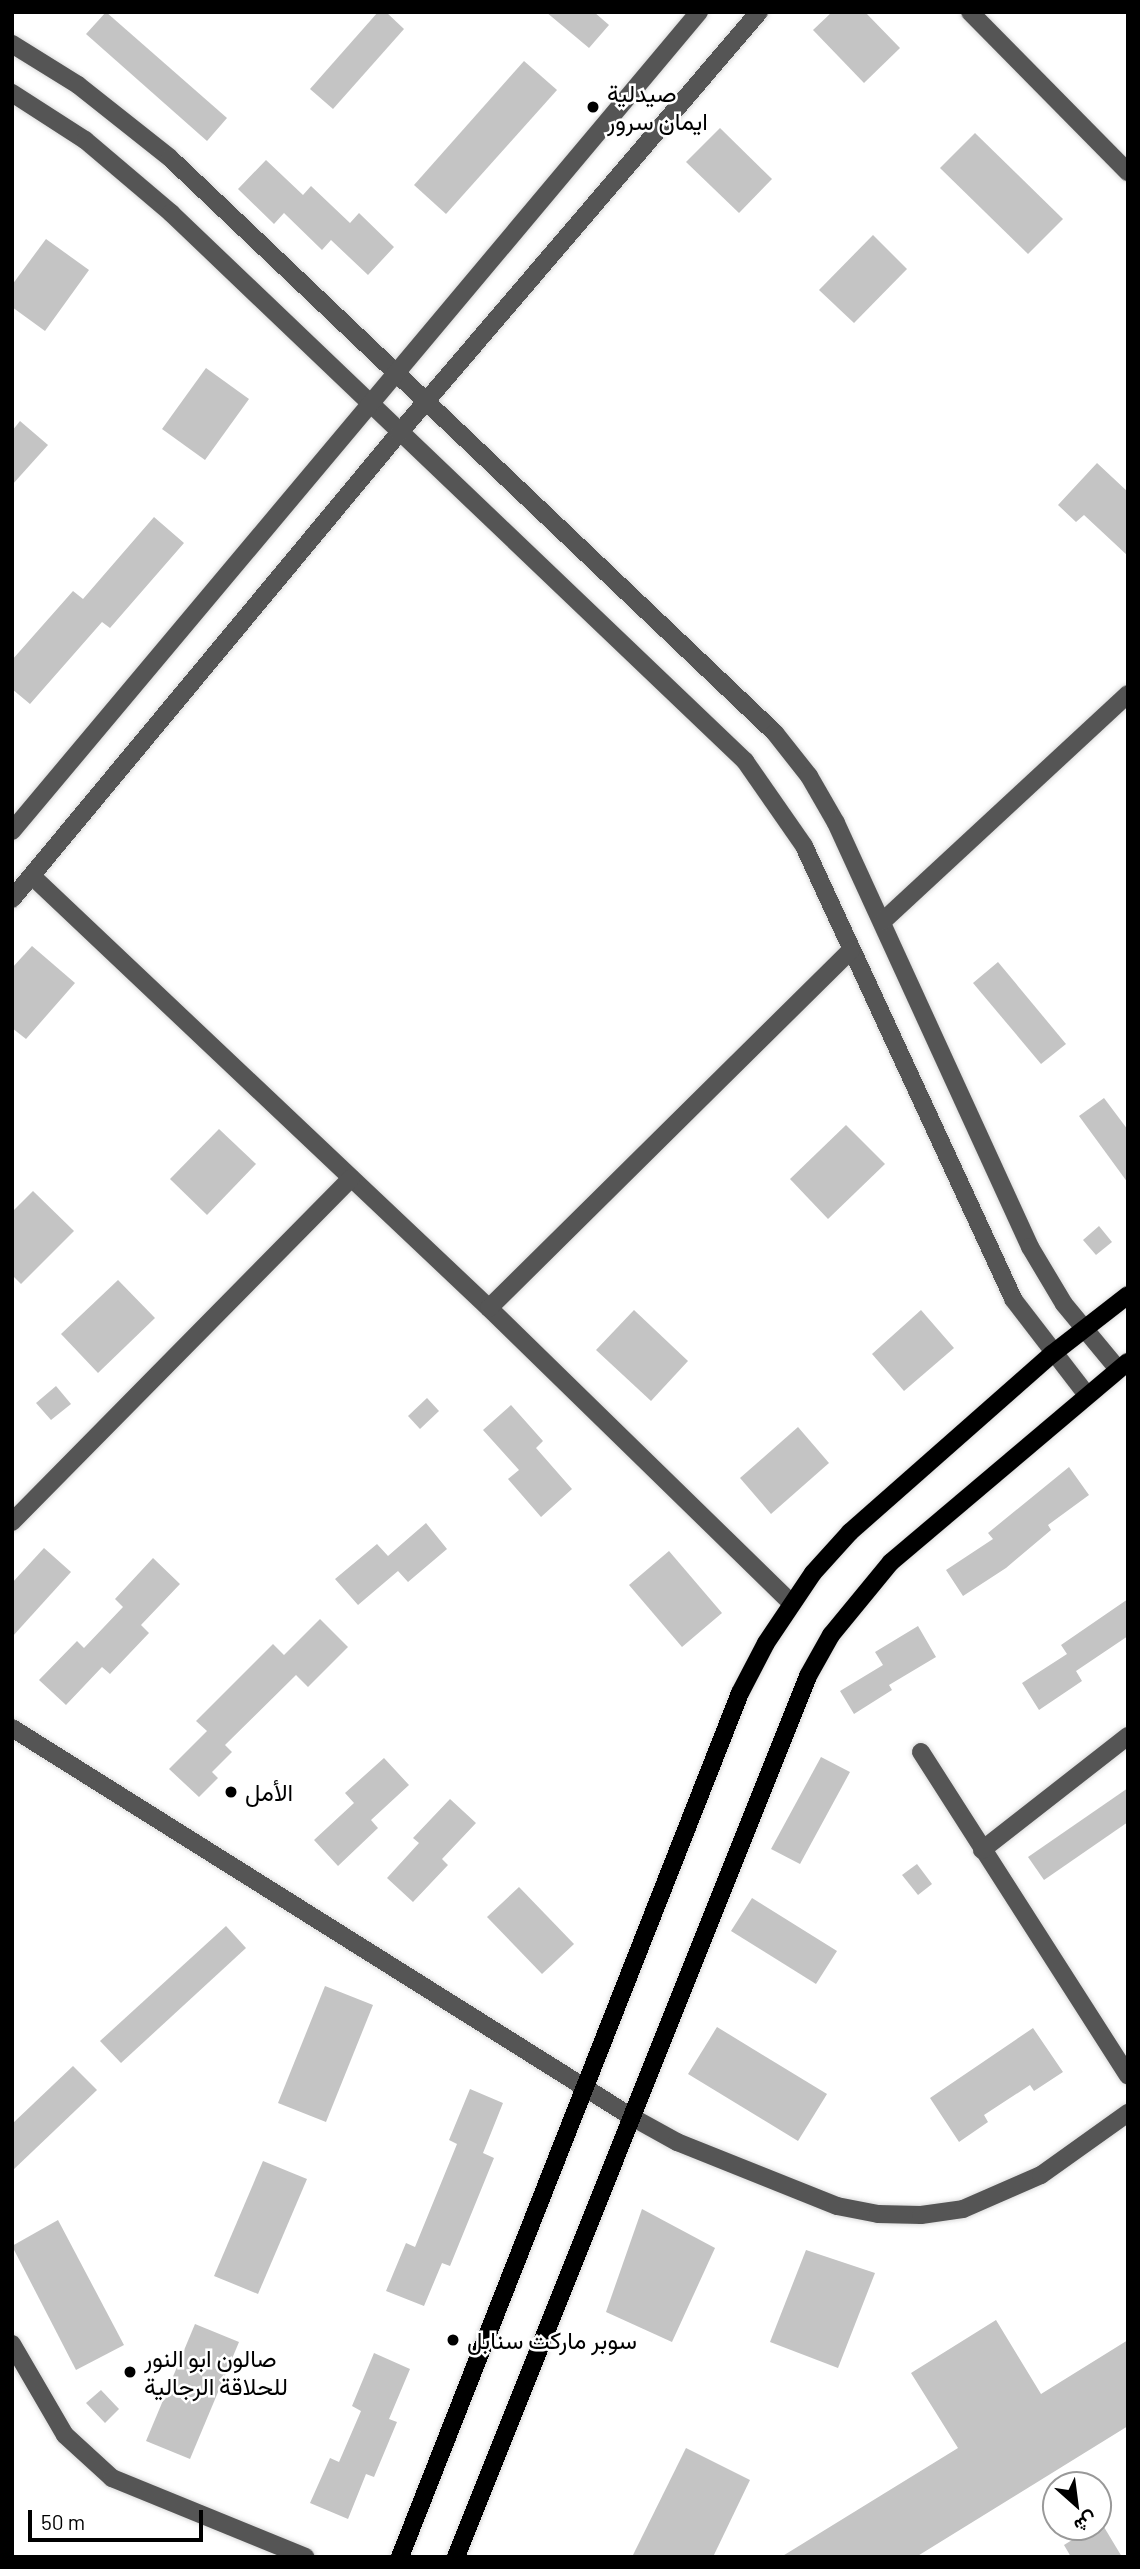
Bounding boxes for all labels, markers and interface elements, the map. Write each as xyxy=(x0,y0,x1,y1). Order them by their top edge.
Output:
place label: صيدلية ايمان سرور xyxy=(607,79,708,135)
marker: صيدلية ايمان سرور xyxy=(585,99,601,115)
place label: الأمل xyxy=(245,1778,293,1806)
marker: الأمل xyxy=(223,1784,239,1800)
place label: سوبر ماركت سنابل xyxy=(467,2326,637,2354)
marker: سوبر ماركت سنابل xyxy=(445,2332,461,2348)
place label: صالون ابو النور للحلاقة الرجالية xyxy=(144,2344,288,2400)
marker: صالون ابو النور للحلاقة الرجالية xyxy=(122,2364,138,2380)
north arrow xyxy=(1042,2471,1112,2541)
scale bar xyxy=(32,2496,206,2540)
text: ش xyxy=(1071,2508,1102,2539)
text: 50 m xyxy=(41,2509,85,2534)

